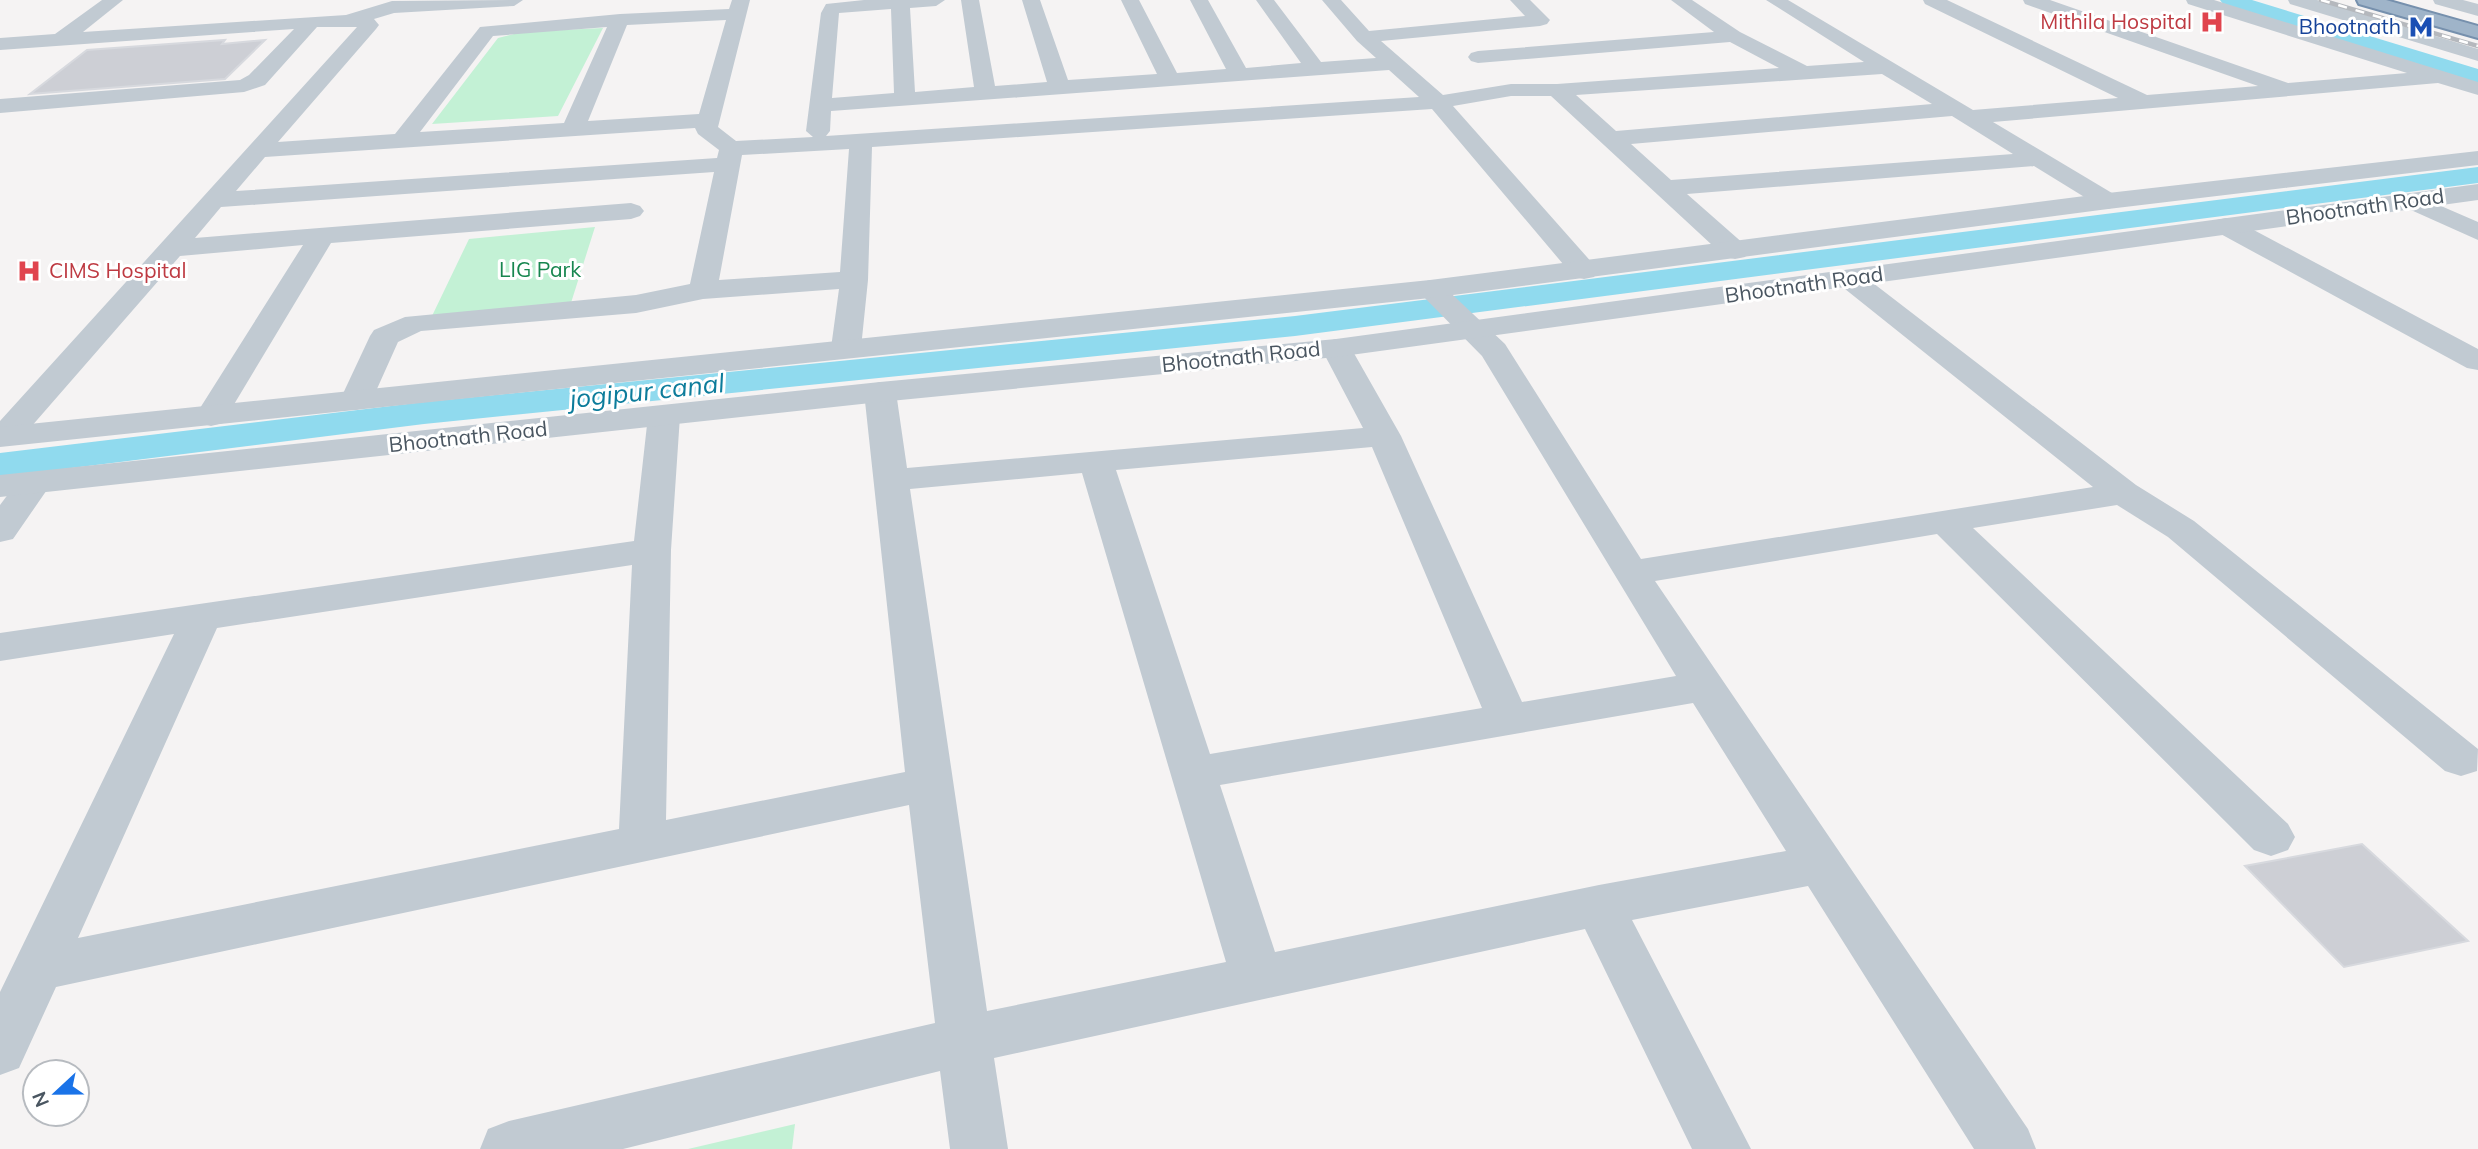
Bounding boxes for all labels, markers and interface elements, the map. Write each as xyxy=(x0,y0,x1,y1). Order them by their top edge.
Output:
place label: Mithila Hospital xyxy=(2040,8,2192,34)
hospital icon: Mithila Hospital xyxy=(2198,8,2226,36)
place label: Bhootnath xyxy=(2299,13,2401,39)
metro station icon: Bhootnath xyxy=(2407,13,2435,41)
street label: Bhootnath Road xyxy=(2284,182,2446,230)
park label: LIG Park xyxy=(499,256,581,282)
hospital icon: CIMS Hospital xyxy=(15,257,43,285)
place label: CIMS Hospital xyxy=(49,257,186,283)
street label: Bhootnath Road xyxy=(1723,260,1885,308)
street label: Bhootnath Road xyxy=(1160,335,1321,377)
water label: jogipur canal xyxy=(564,366,727,415)
street label: Bhootnath Road xyxy=(387,415,548,457)
north arrow xyxy=(21,1058,91,1128)
text: N xyxy=(26,1088,54,1111)

